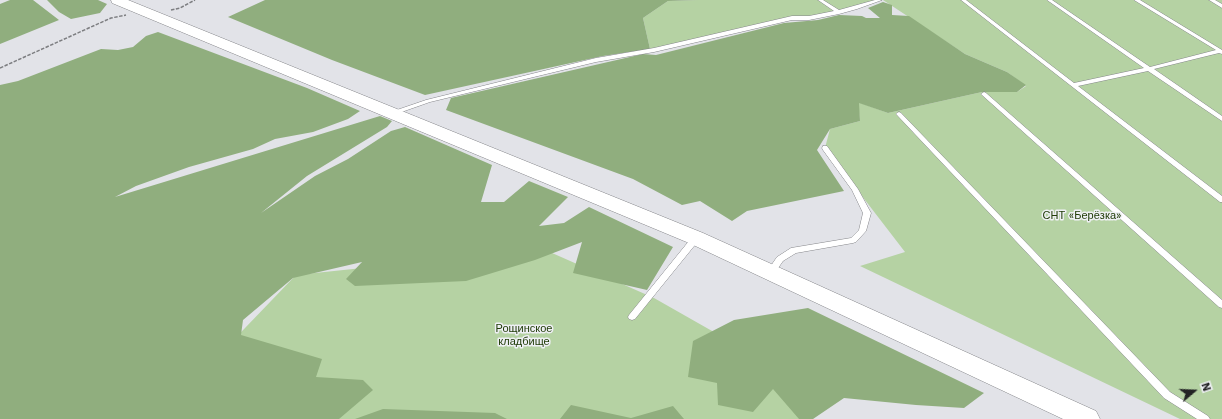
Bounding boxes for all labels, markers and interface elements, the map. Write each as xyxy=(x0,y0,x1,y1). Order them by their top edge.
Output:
park label: СНТ «Берёзка» xyxy=(1043,209,1121,223)
park label: Рощинское кладбище xyxy=(496,322,552,348)
north arrow xyxy=(1174,371,1214,411)
text: N xyxy=(1198,381,1213,393)

